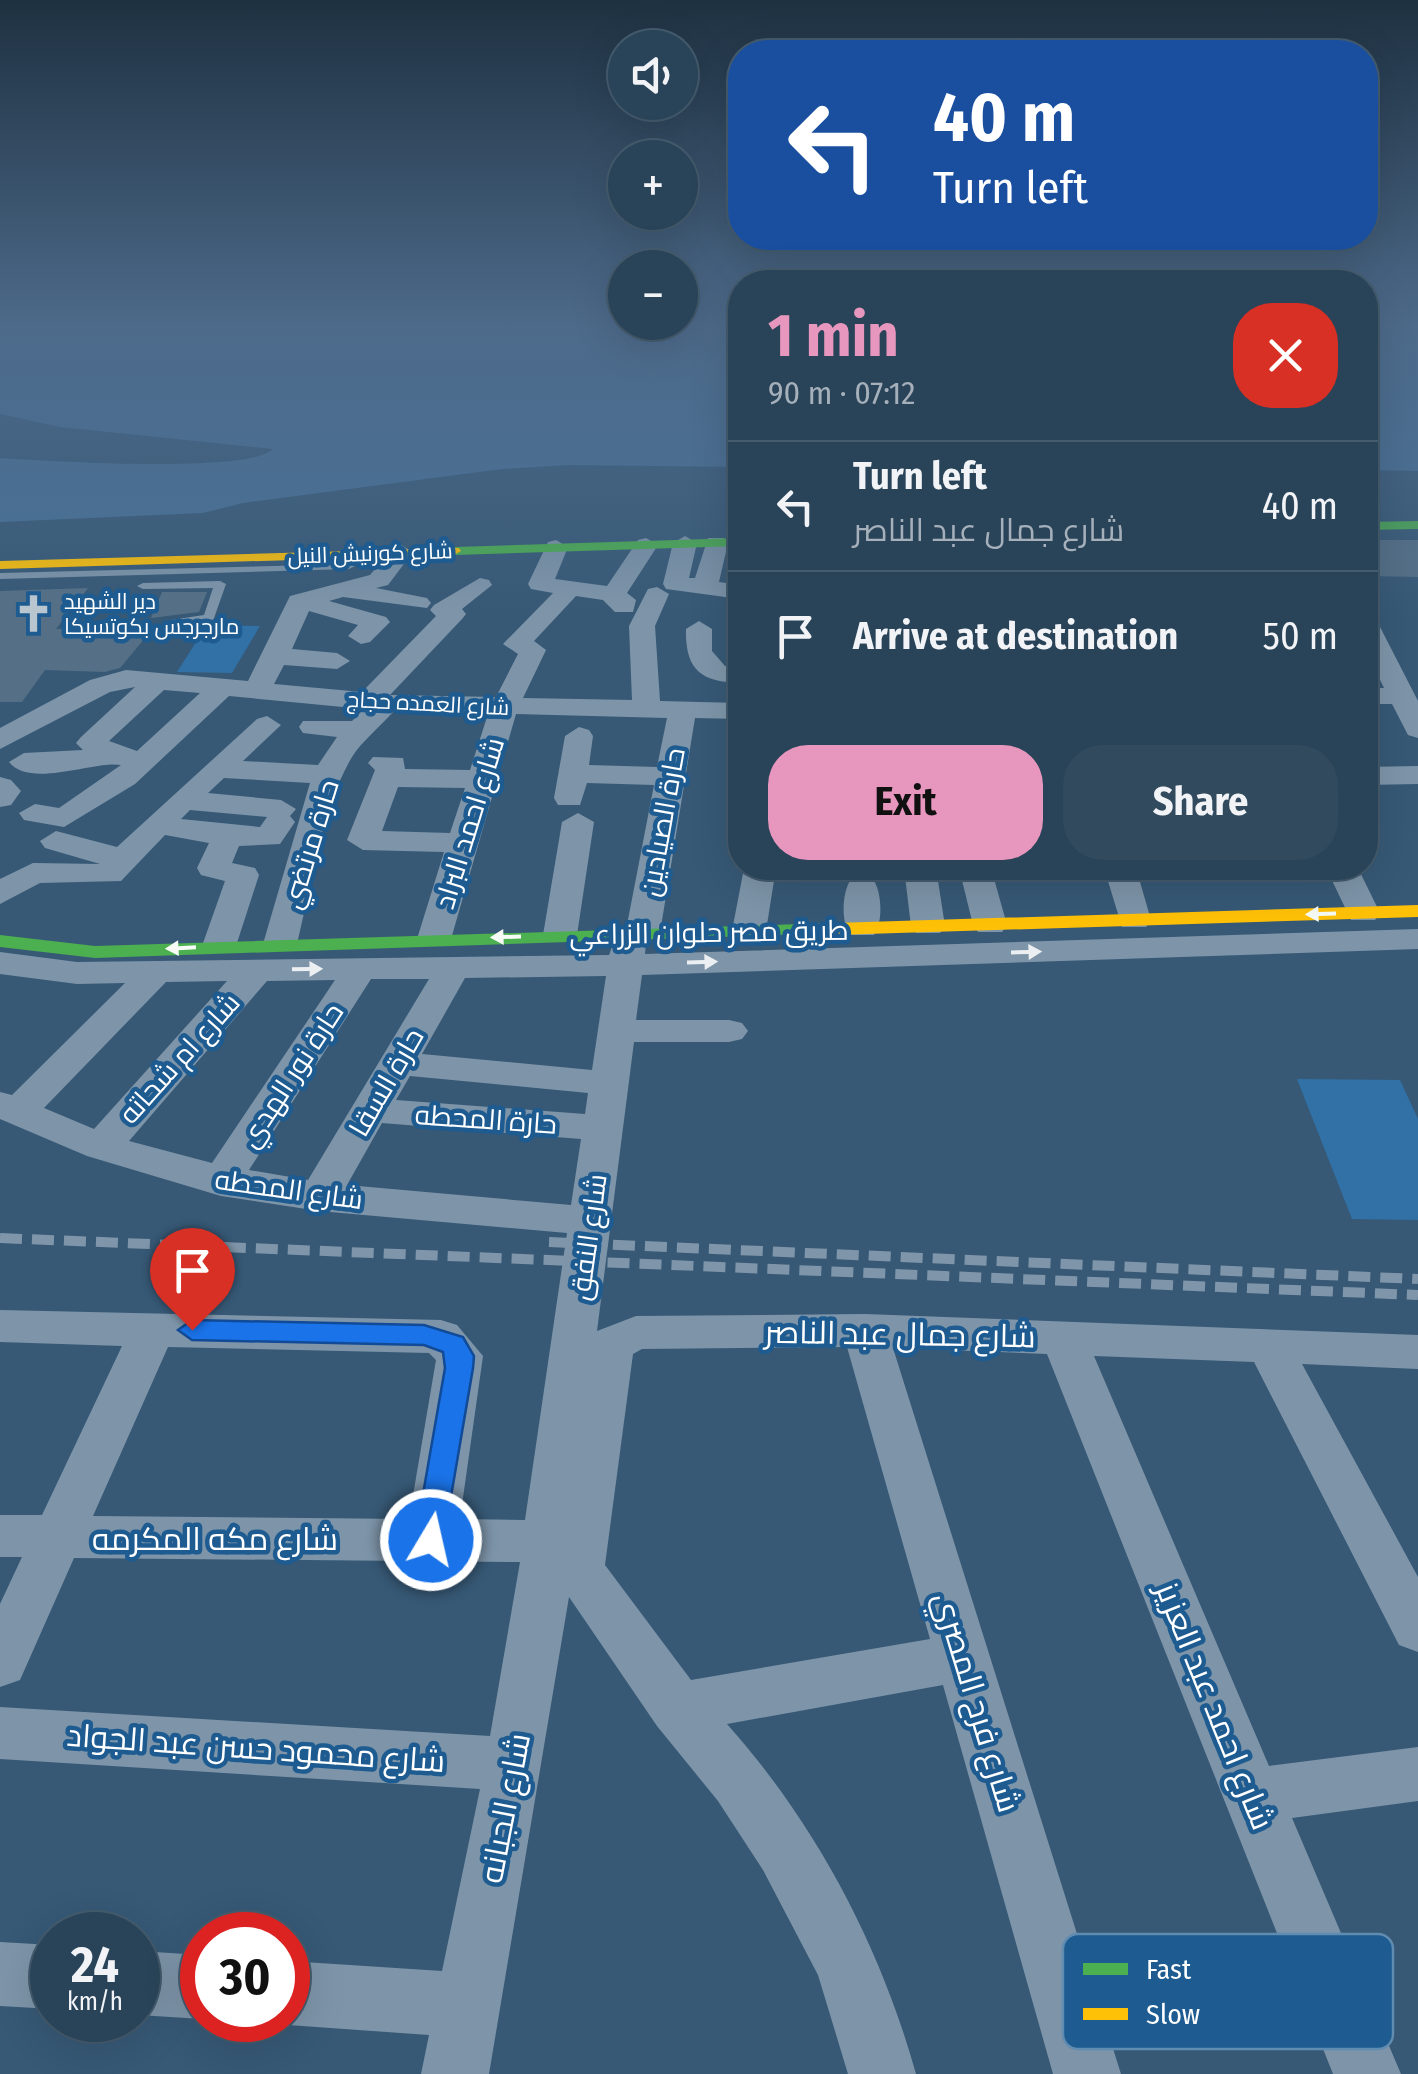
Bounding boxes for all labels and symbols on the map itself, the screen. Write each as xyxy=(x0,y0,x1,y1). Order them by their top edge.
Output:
street label: شارع كورنيش النيل xyxy=(287,537,453,571)
place label: دير الشهيد مارجرجس بكوتسيكا xyxy=(64,588,239,640)
church icon: دير الشهيد مارجرجس بكوتسيكا xyxy=(13,593,55,635)
street label: شارع العمده حجاج xyxy=(346,686,510,722)
street label: شارع احمد البراد xyxy=(428,734,513,913)
street label: حارة الصيادين xyxy=(633,745,692,899)
street label: حارة مرتضي xyxy=(275,776,350,914)
one-way arrow xyxy=(1304,906,1336,922)
street label: طريق مصر حلوان الزراعي xyxy=(569,914,849,956)
one-way arrow xyxy=(489,929,521,945)
one-way arrow xyxy=(165,940,197,956)
one-way arrow xyxy=(1011,943,1043,959)
one-way arrow xyxy=(686,954,718,970)
one-way arrow xyxy=(291,961,323,977)
street label: شارع ام شحاته xyxy=(112,986,249,1132)
street label: حارة نور الهدي xyxy=(233,997,355,1156)
street label: حارة السقا xyxy=(342,1022,431,1142)
street label: حارة المحطه xyxy=(414,1098,558,1141)
street label: شارع المحطه xyxy=(213,1163,365,1218)
street label: شارع النفق xyxy=(563,1172,616,1303)
pin xyxy=(150,1228,235,1331)
street label: شارع جمال عبد الناصر xyxy=(762,1313,1036,1358)
position arrow xyxy=(379,1488,483,1592)
street label: شارع مكه المكرمه xyxy=(92,1520,338,1561)
street label: شارع احمد عبد العزيز xyxy=(1145,1575,1282,1836)
street label: شارع فرح المصري xyxy=(920,1587,1029,1818)
street label: شارع محمود حسن عبد الجواد xyxy=(65,1716,446,1783)
street label: شارع الجبانه xyxy=(472,1730,541,1887)
speed limit sign: 30 xyxy=(180,1912,310,2042)
legend xyxy=(1063,1934,1393,2049)
text: Fast xyxy=(1146,1953,1192,1986)
text: Slow xyxy=(1146,1998,1200,2031)

